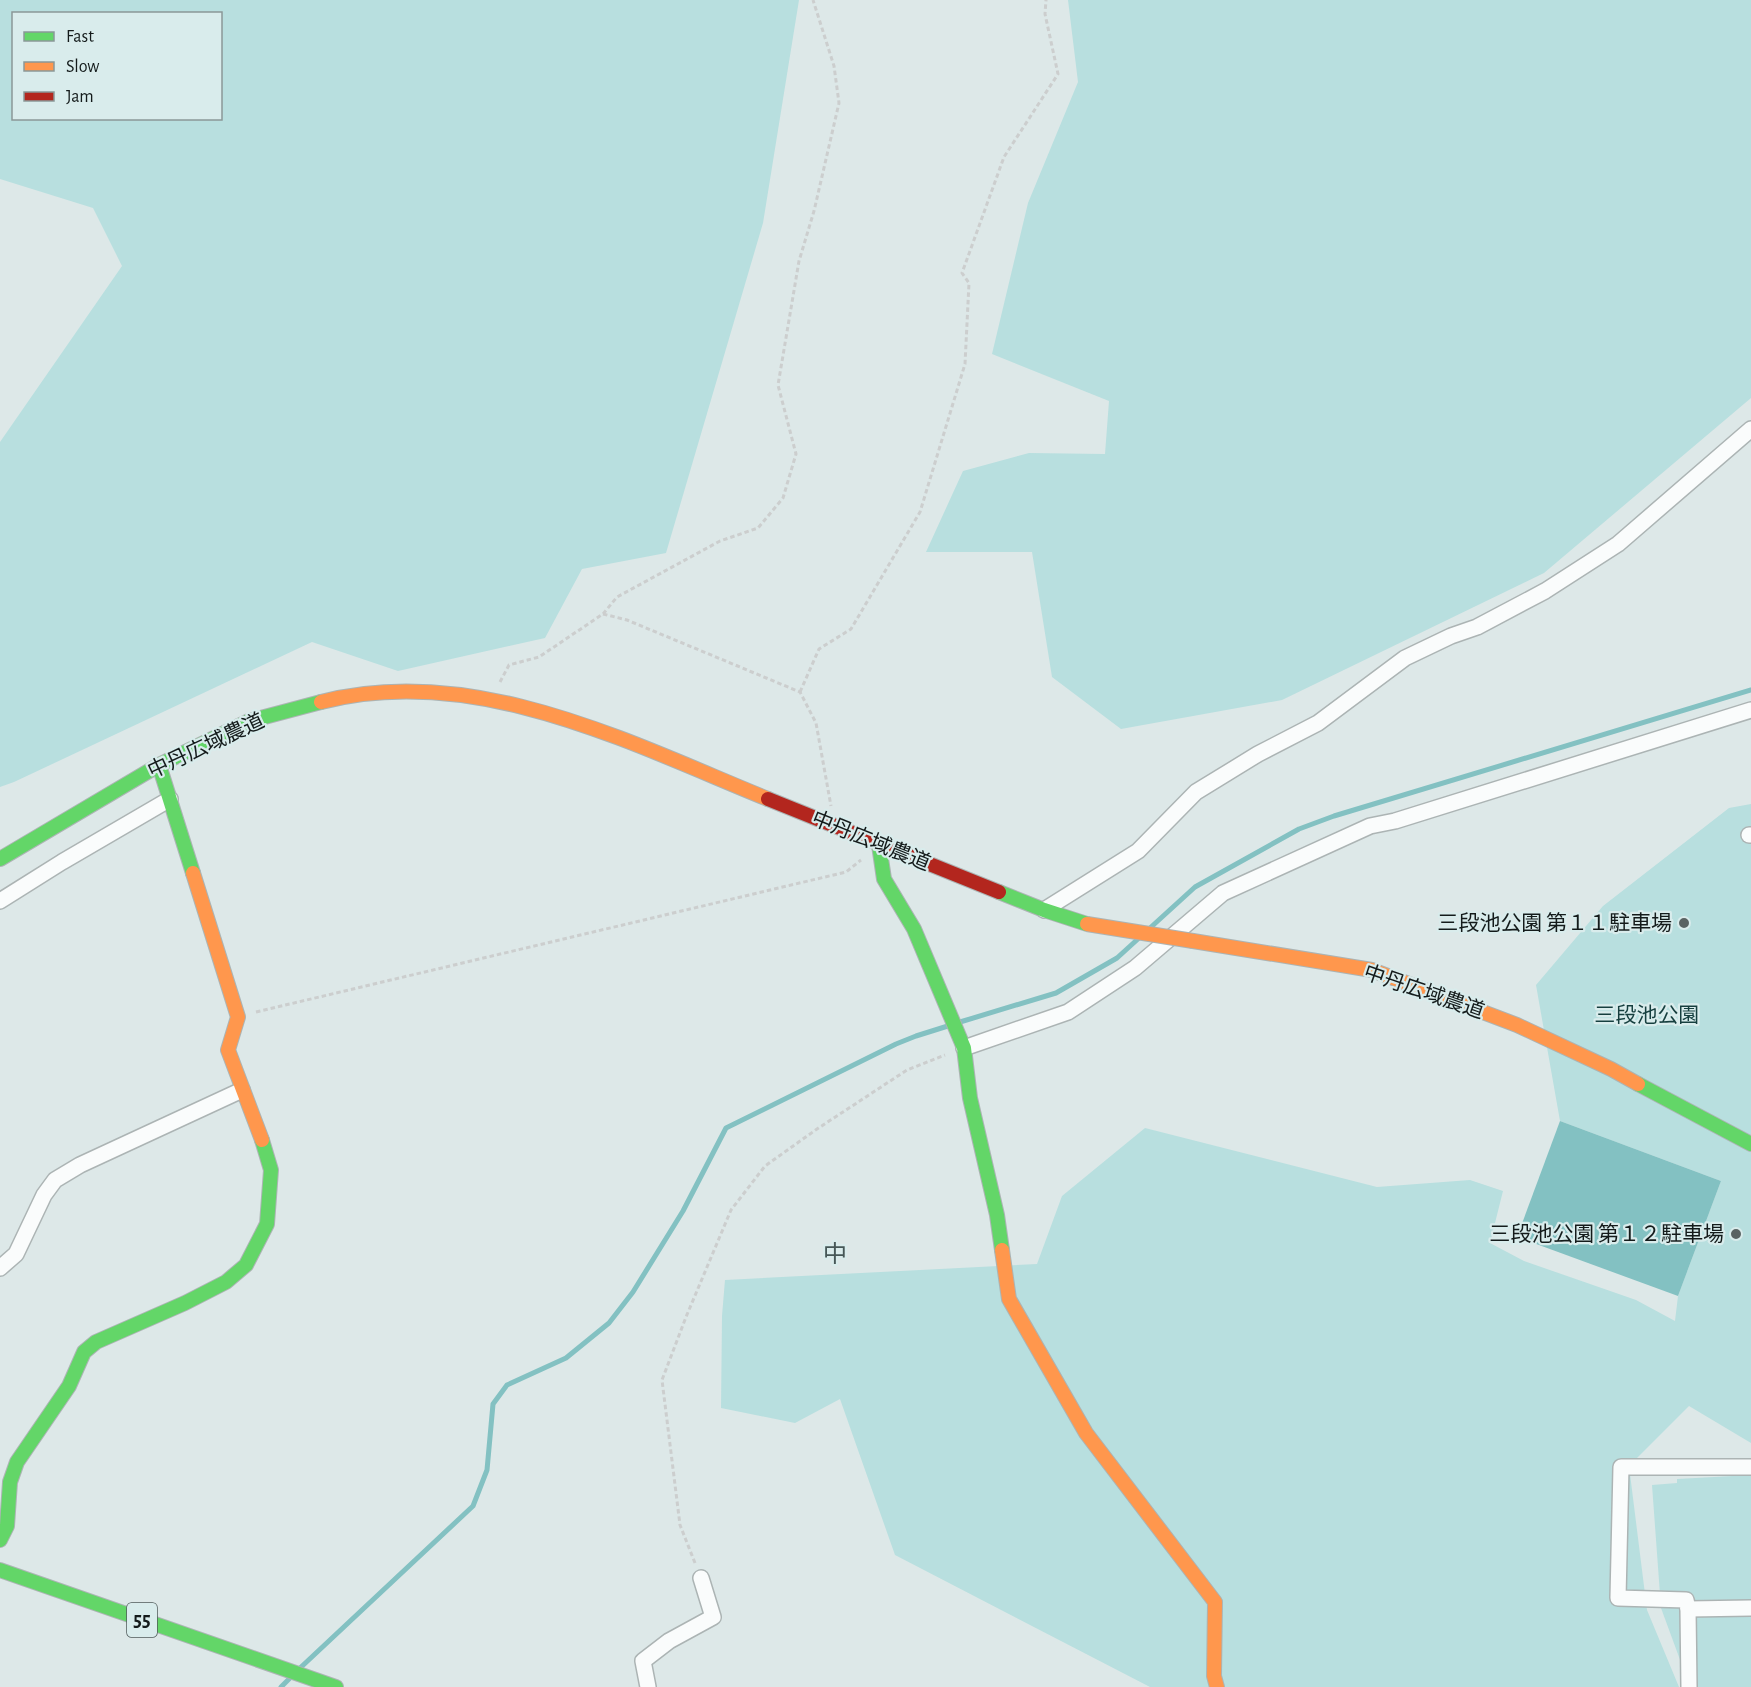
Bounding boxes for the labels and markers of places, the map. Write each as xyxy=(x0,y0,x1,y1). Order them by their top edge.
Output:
place label: 三段池公園 第１１駐車場 xyxy=(1438,912,1672,934)
marker: 三段池公園 第１１駐車場 xyxy=(1677,916,1691,930)
place label: 三段池公園 第１２駐車場 xyxy=(1490,1223,1724,1245)
marker: 三段池公園 第１２駐車場 xyxy=(1729,1227,1743,1241)

